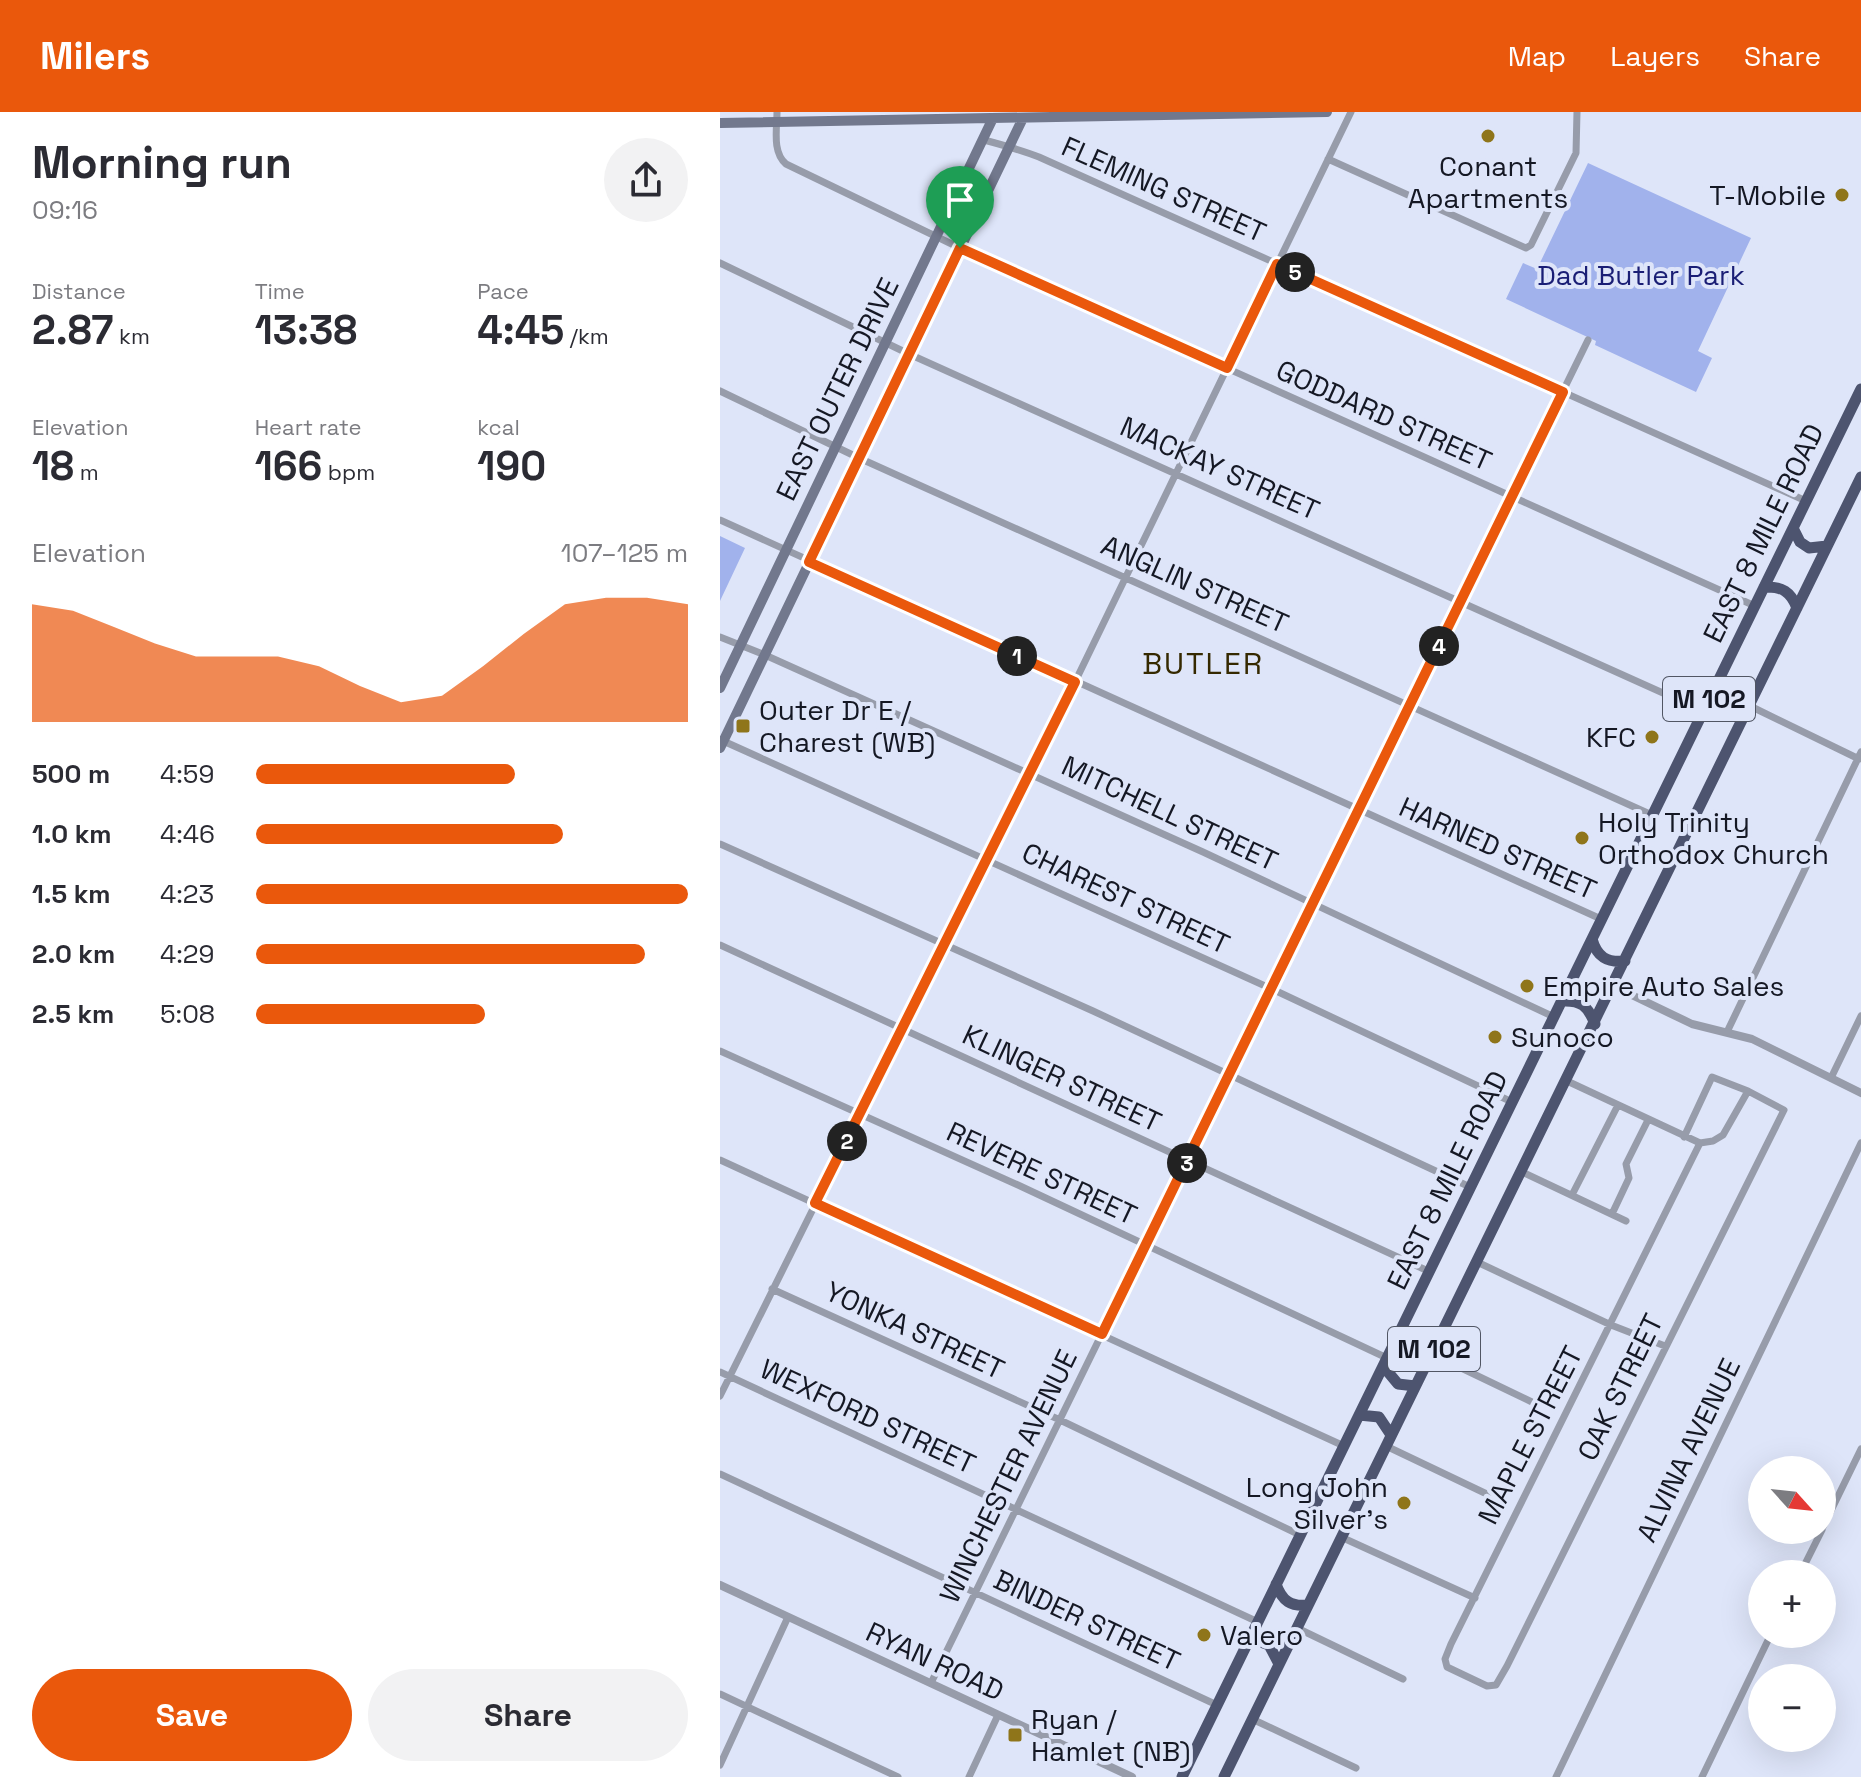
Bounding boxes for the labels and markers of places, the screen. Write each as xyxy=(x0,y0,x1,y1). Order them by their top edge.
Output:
marker: Conant Apartments xyxy=(1479,127,1497,145)
place label: Conant Apartments xyxy=(1408,148,1568,216)
pin xyxy=(926,166,994,248)
place label: T-Mobile xyxy=(1709,177,1826,213)
marker: T-Mobile xyxy=(1833,186,1851,204)
pin: 5 xyxy=(1275,252,1315,292)
pin: 4 xyxy=(1419,626,1459,666)
pin: 1 xyxy=(997,636,1037,676)
place label: Outer Dr E / Charest (WB) xyxy=(759,692,935,760)
marker: Outer Dr E / Charest (WB) xyxy=(734,717,752,735)
place label: KFC xyxy=(1586,719,1636,755)
marker: KFC xyxy=(1643,728,1661,746)
place label: Holy Trinity Orthodox Church xyxy=(1598,804,1829,872)
marker: Holy Trinity Orthodox Church xyxy=(1573,829,1591,847)
place label: Empire Auto Sales xyxy=(1543,968,1784,1004)
marker: Empire Auto Sales xyxy=(1518,977,1536,995)
place label: Sunoco xyxy=(1511,1019,1614,1055)
marker: Sunoco xyxy=(1486,1028,1504,1046)
pin: 2 xyxy=(827,1121,867,1161)
pin: 3 xyxy=(1167,1143,1207,1183)
place label: Long John Silver's xyxy=(1246,1469,1388,1537)
marker: Long John Silver's xyxy=(1395,1494,1413,1512)
place label: Valero xyxy=(1220,1617,1303,1653)
marker: Valero xyxy=(1195,1626,1213,1644)
place label: Ryan / Hamlet (NB) xyxy=(1031,1701,1191,1769)
marker: Ryan / Hamlet (NB) xyxy=(1006,1726,1024,1744)

